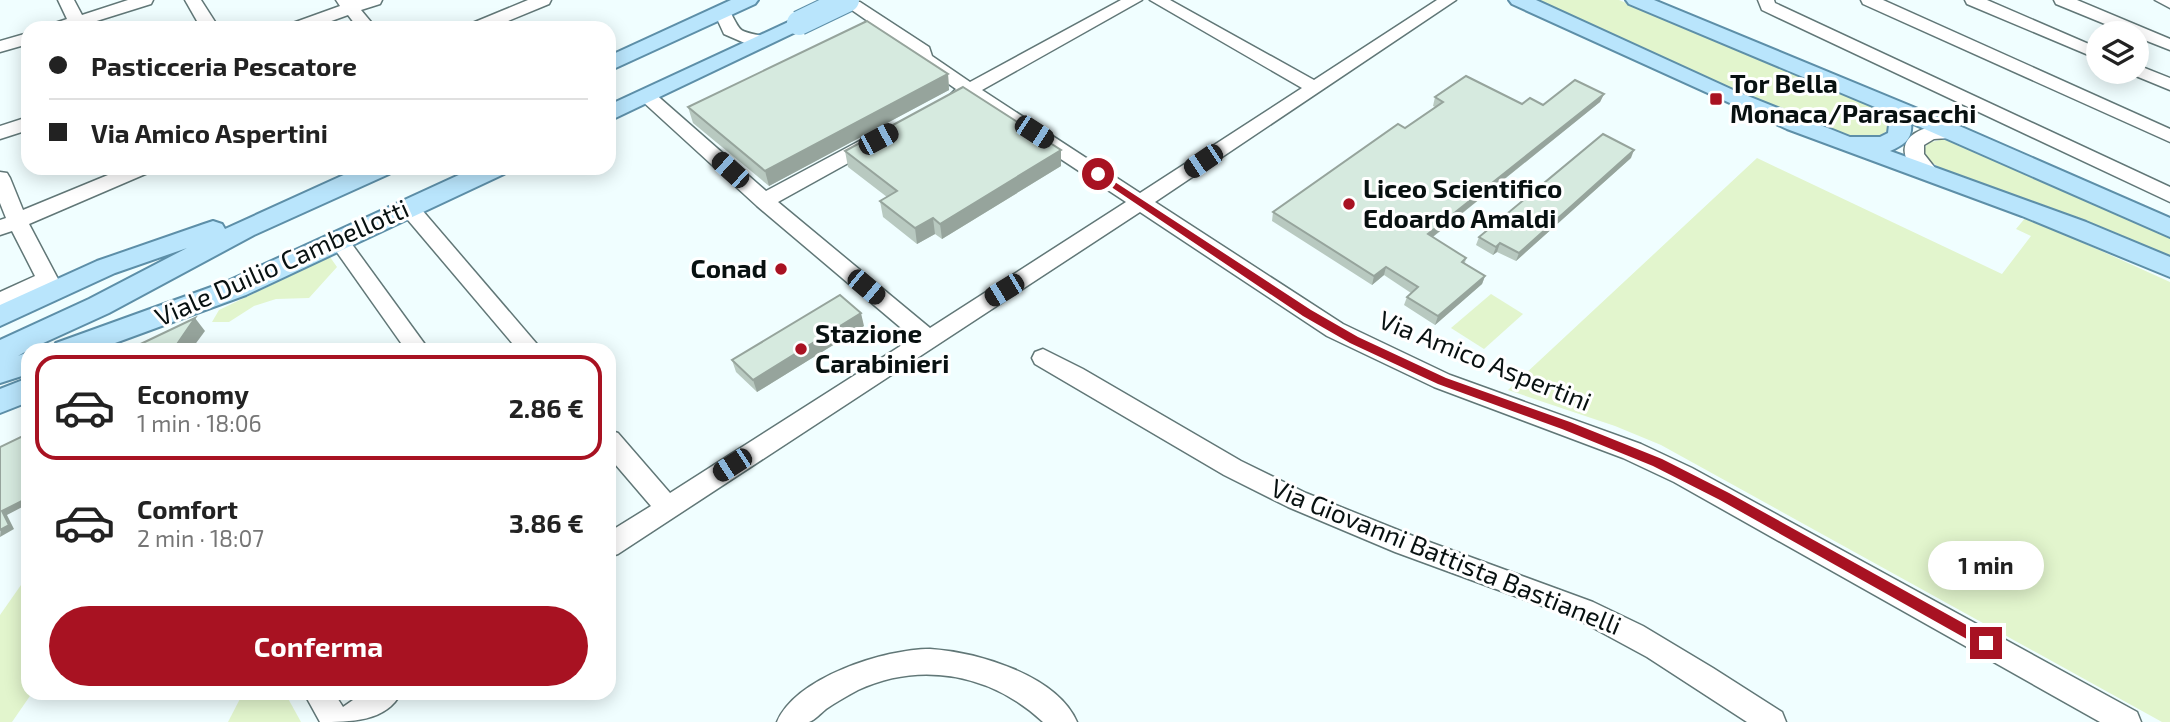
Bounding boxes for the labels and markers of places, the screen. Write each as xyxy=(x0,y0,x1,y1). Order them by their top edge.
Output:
place label: Tor Bella Monaca/Parasacchi xyxy=(1730,67,1976,128)
marker: Tor Bella Monaca/Parasacchi xyxy=(1708,91,1724,107)
place label: Liceo Scientifico Edoardo Amaldi xyxy=(1363,172,1562,233)
marker: Liceo Scientifico Edoardo Amaldi xyxy=(1341,196,1357,212)
place label: Conad xyxy=(690,252,767,283)
marker: Conad xyxy=(773,261,789,277)
place label: Stazione Carabinieri xyxy=(815,317,949,378)
marker: Stazione Carabinieri xyxy=(793,341,809,357)

